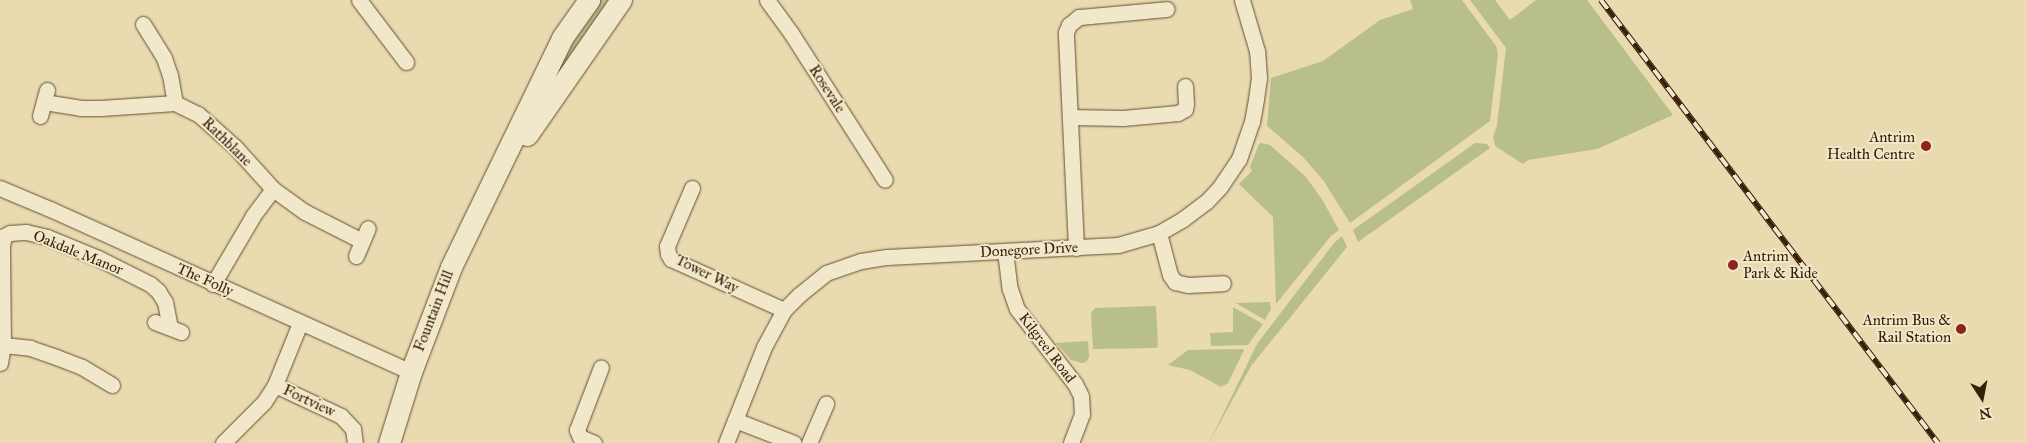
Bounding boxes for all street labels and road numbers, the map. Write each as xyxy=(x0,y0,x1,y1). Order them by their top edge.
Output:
street label: Rosevale xyxy=(805,62,849,116)
street label: Rathblane xyxy=(198,114,256,170)
street label: Oakdale Manor xyxy=(31,227,125,279)
street label: Donegore Drive xyxy=(980,238,1078,262)
street label: Tower Way xyxy=(672,251,742,297)
street label: The Folly xyxy=(174,260,236,300)
street label: Fountain Hill xyxy=(410,268,458,354)
street label: Kilgreel Road xyxy=(1015,309,1079,387)
street label: Fortview xyxy=(280,381,338,421)

